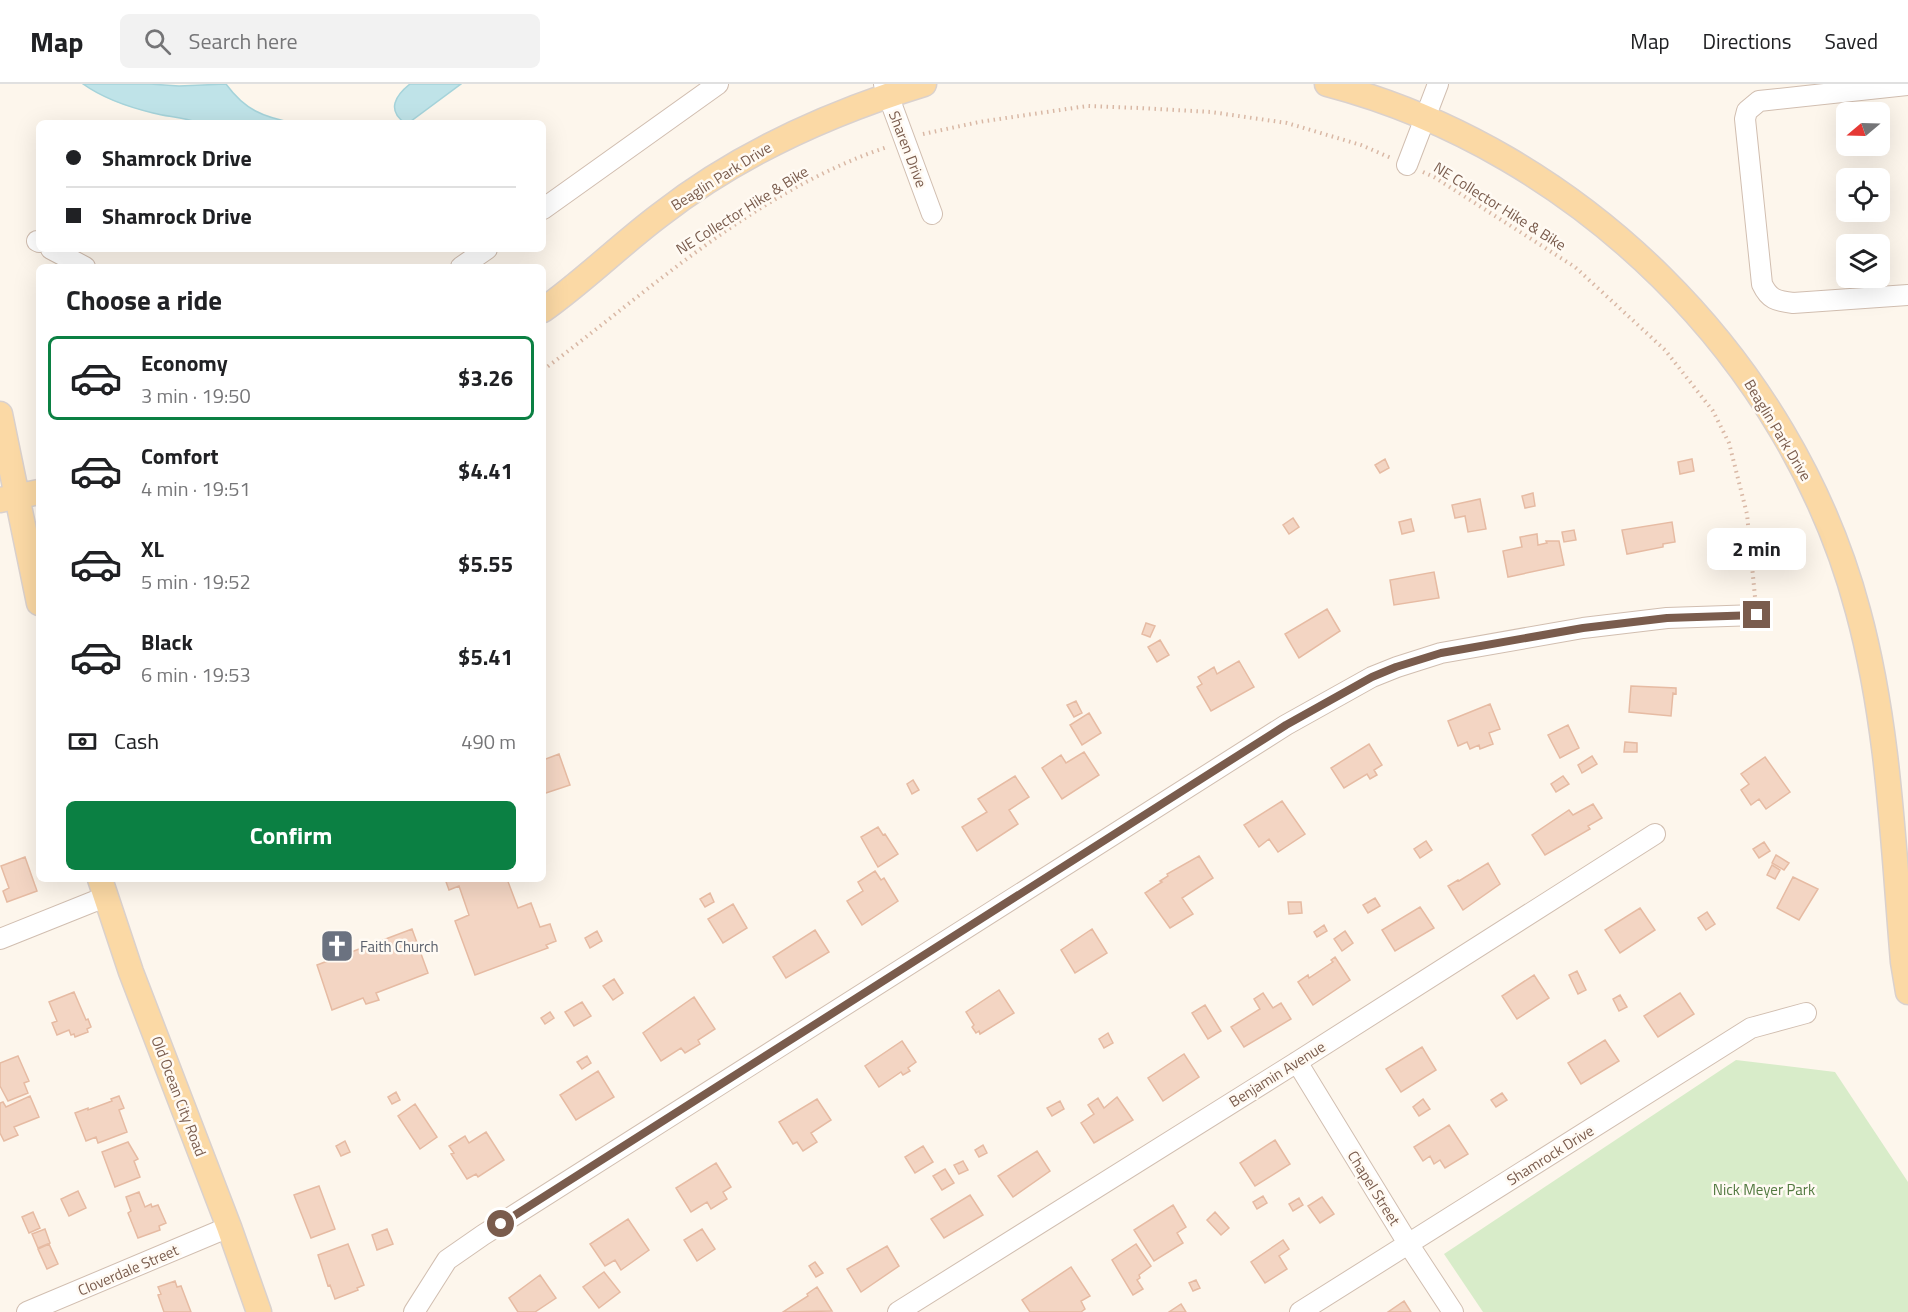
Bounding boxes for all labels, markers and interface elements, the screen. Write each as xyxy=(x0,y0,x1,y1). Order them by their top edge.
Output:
search box xyxy=(120,14,540,68)
text: Map xyxy=(30,20,84,63)
text: Search here xyxy=(189,24,298,58)
icon: search xyxy=(141,25,174,58)
text: Map xyxy=(1630,25,1670,57)
text: Directions xyxy=(1703,25,1792,57)
text: Saved xyxy=(1825,25,1878,57)
north arrow xyxy=(1836,102,1890,156)
map controls xyxy=(1836,102,1890,288)
street label: Sharen Drive xyxy=(883,107,933,191)
street label: Beaglin Park Drive xyxy=(666,136,776,216)
text: Shamrock Drive xyxy=(102,141,252,175)
street label: NE Collector Hike & Bike xyxy=(1429,156,1571,256)
street label: NE Collector Hike & Bike xyxy=(671,160,813,260)
button: locate xyxy=(1836,168,1890,222)
text: Shamrock Drive xyxy=(102,199,252,233)
button: layers xyxy=(1836,234,1890,288)
text: Choose a ride xyxy=(66,279,222,320)
text: Economy xyxy=(141,346,228,380)
icon: car xyxy=(69,351,123,405)
text: $3.26 xyxy=(458,361,513,395)
street label: Beaglin Park Drive xyxy=(1739,375,1817,485)
text: 3 min · 19:50 xyxy=(141,380,251,411)
text: Comfort xyxy=(141,439,219,473)
icon: car xyxy=(69,444,123,498)
text: $4.41 xyxy=(458,454,513,488)
text: 4 min · 19:51 xyxy=(141,473,251,504)
callout: 2 min xyxy=(1708,528,1806,570)
text: XL xyxy=(141,532,164,566)
text: 2 min xyxy=(1732,533,1781,564)
icon: car xyxy=(69,537,123,591)
text: $5.55 xyxy=(458,547,513,581)
text: 5 min · 19:52 xyxy=(141,566,251,597)
route end xyxy=(1743,601,1770,628)
text: Black xyxy=(141,625,193,659)
icon: car xyxy=(69,630,123,684)
text: $5.41 xyxy=(458,640,513,674)
text: 6 min · 19:53 xyxy=(141,659,251,690)
text: Cash xyxy=(114,724,159,758)
icon: cash xyxy=(66,725,99,758)
text: 490 m xyxy=(461,726,516,757)
button: Confirm xyxy=(66,801,516,870)
church icon: Faith Church xyxy=(319,928,355,964)
place label: Faith Church xyxy=(360,935,439,958)
street label: Old Ocean City Road xyxy=(145,1033,213,1159)
street label: Benjamin Avenue xyxy=(1224,1035,1330,1113)
street label: Shamrock Drive xyxy=(1502,1119,1598,1191)
street label: Chapel Street xyxy=(1342,1146,1407,1231)
park label: Nick Meyer Park xyxy=(1713,1178,1815,1201)
route start xyxy=(487,1210,514,1237)
street label: Cloverdale Street xyxy=(74,1238,183,1302)

